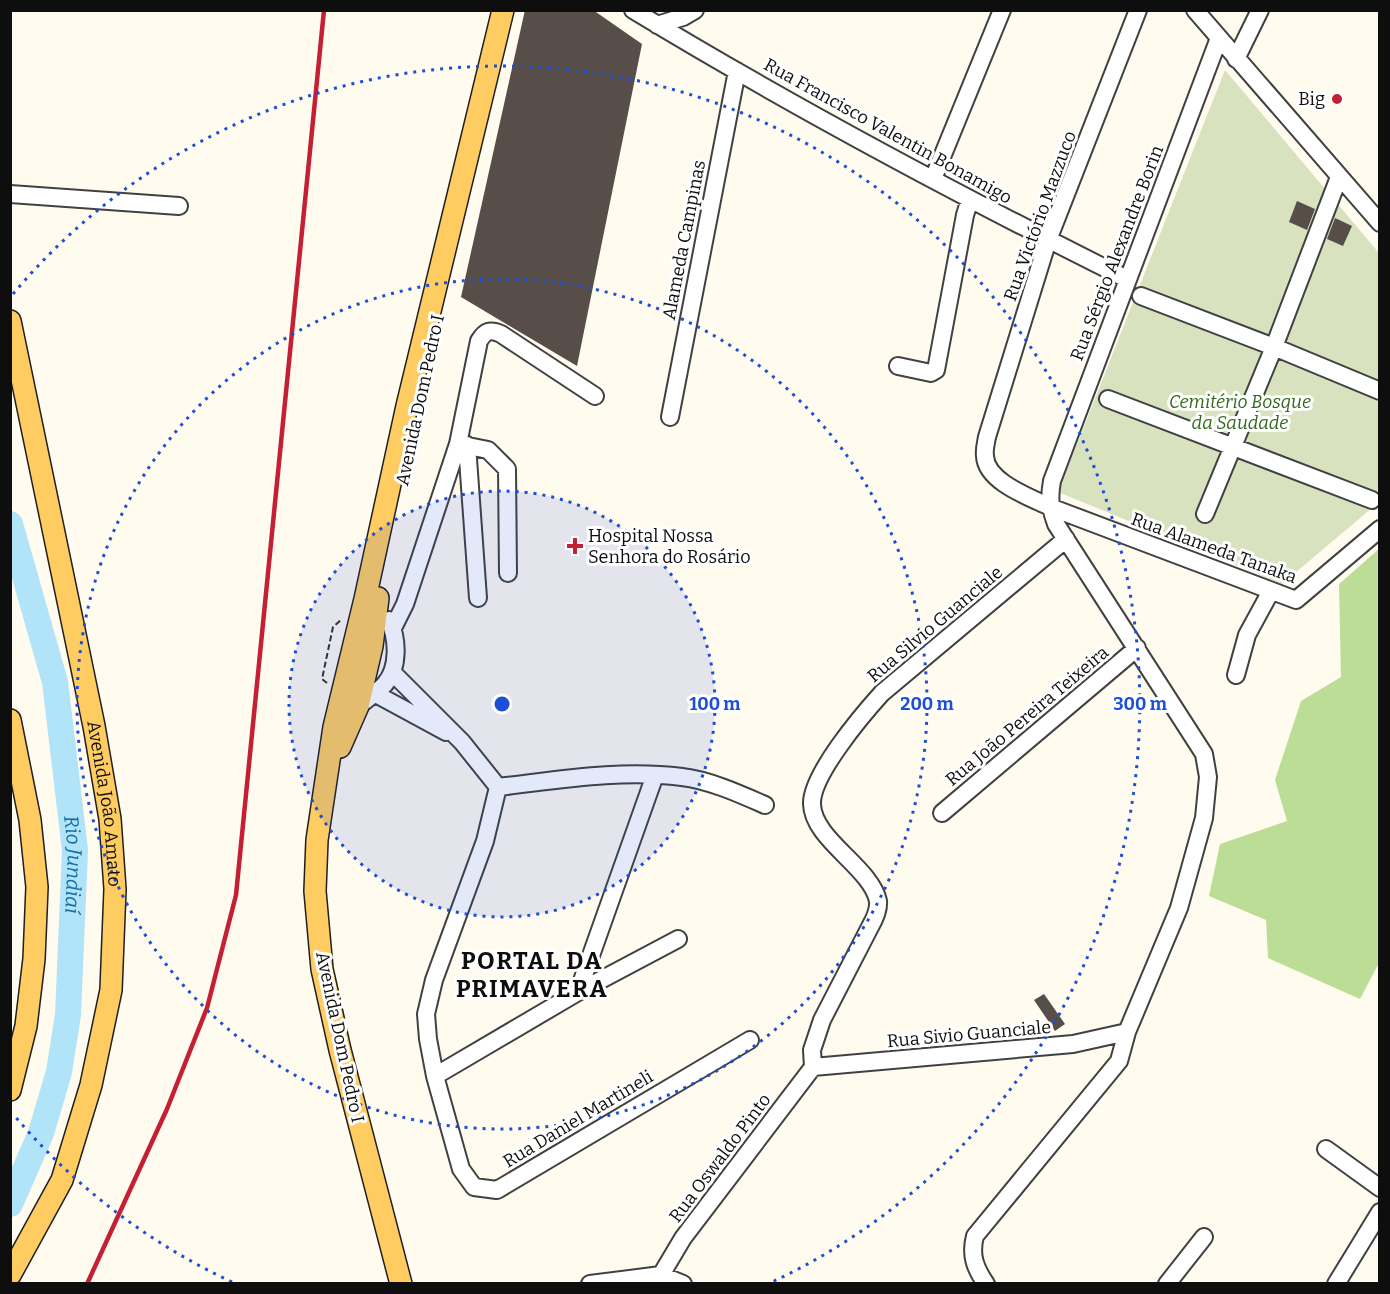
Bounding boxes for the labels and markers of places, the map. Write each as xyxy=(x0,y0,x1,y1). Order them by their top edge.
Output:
place label: Big xyxy=(1298,88,1325,110)
marker: Big xyxy=(1330,92,1344,106)
place label: Hospital Nossa Senhora do Rosário xyxy=(588,525,751,568)
marker: Hospital Nossa Senhora do Rosário xyxy=(566,537,584,555)
centre of rings xyxy=(492,694,512,714)

